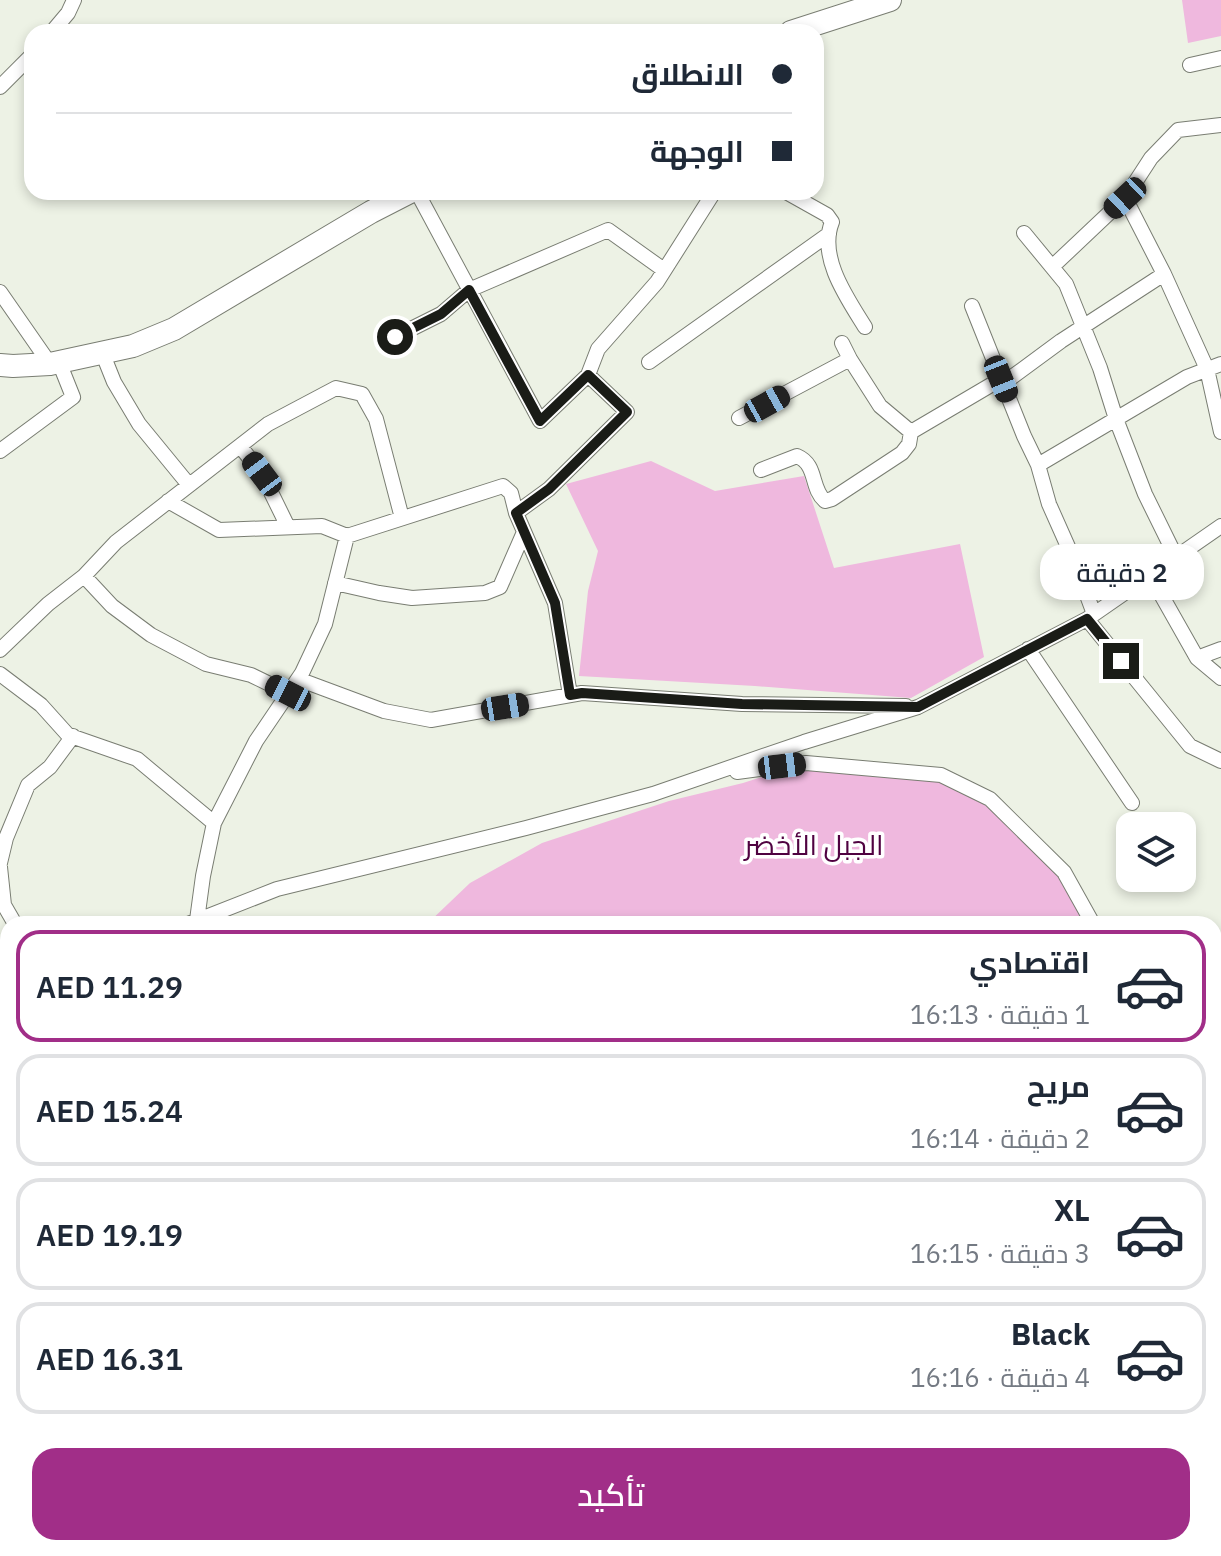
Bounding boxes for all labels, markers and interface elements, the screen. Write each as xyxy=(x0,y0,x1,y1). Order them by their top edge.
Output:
text: الانطلاق xyxy=(631,54,744,93)
text: الوجهة xyxy=(650,131,744,170)
car xyxy=(1099,173,1151,223)
route start xyxy=(377,319,413,355)
car xyxy=(981,352,1021,406)
car xyxy=(740,382,794,426)
car xyxy=(238,448,286,500)
callout: 2 دقيقة xyxy=(1039,545,1203,601)
text: 2 دقيقة xyxy=(1077,555,1167,589)
route end xyxy=(1103,643,1139,679)
car xyxy=(261,671,315,715)
car xyxy=(479,691,531,723)
car xyxy=(757,751,807,781)
map controls xyxy=(1116,812,1196,892)
button: layers xyxy=(1116,812,1196,892)
park label: الجبل الأخضر xyxy=(743,826,883,863)
text: اقتصادي xyxy=(969,942,1090,981)
icon: car xyxy=(1114,950,1186,1022)
text: AED 11.29 xyxy=(36,967,183,1006)
text: 1 دقيقة · 16:13 xyxy=(910,997,1090,1031)
text: مريح xyxy=(1027,1066,1090,1105)
icon: car xyxy=(1114,1074,1186,1146)
text: AED 15.24 xyxy=(36,1091,183,1130)
text: 2 دقيقة · 16:14 xyxy=(910,1121,1090,1155)
text: XL xyxy=(1054,1190,1090,1229)
icon: car xyxy=(1114,1198,1186,1270)
text: AED 19.19 xyxy=(36,1215,183,1254)
text: 3 دقيقة · 16:15 xyxy=(910,1236,1090,1270)
text: Black xyxy=(1011,1314,1090,1353)
icon: car xyxy=(1114,1322,1186,1394)
text: AED 16.31 xyxy=(36,1339,183,1378)
text: 4 دقيقة · 16:16 xyxy=(910,1360,1090,1394)
button: تأكيد xyxy=(32,1448,1190,1540)

